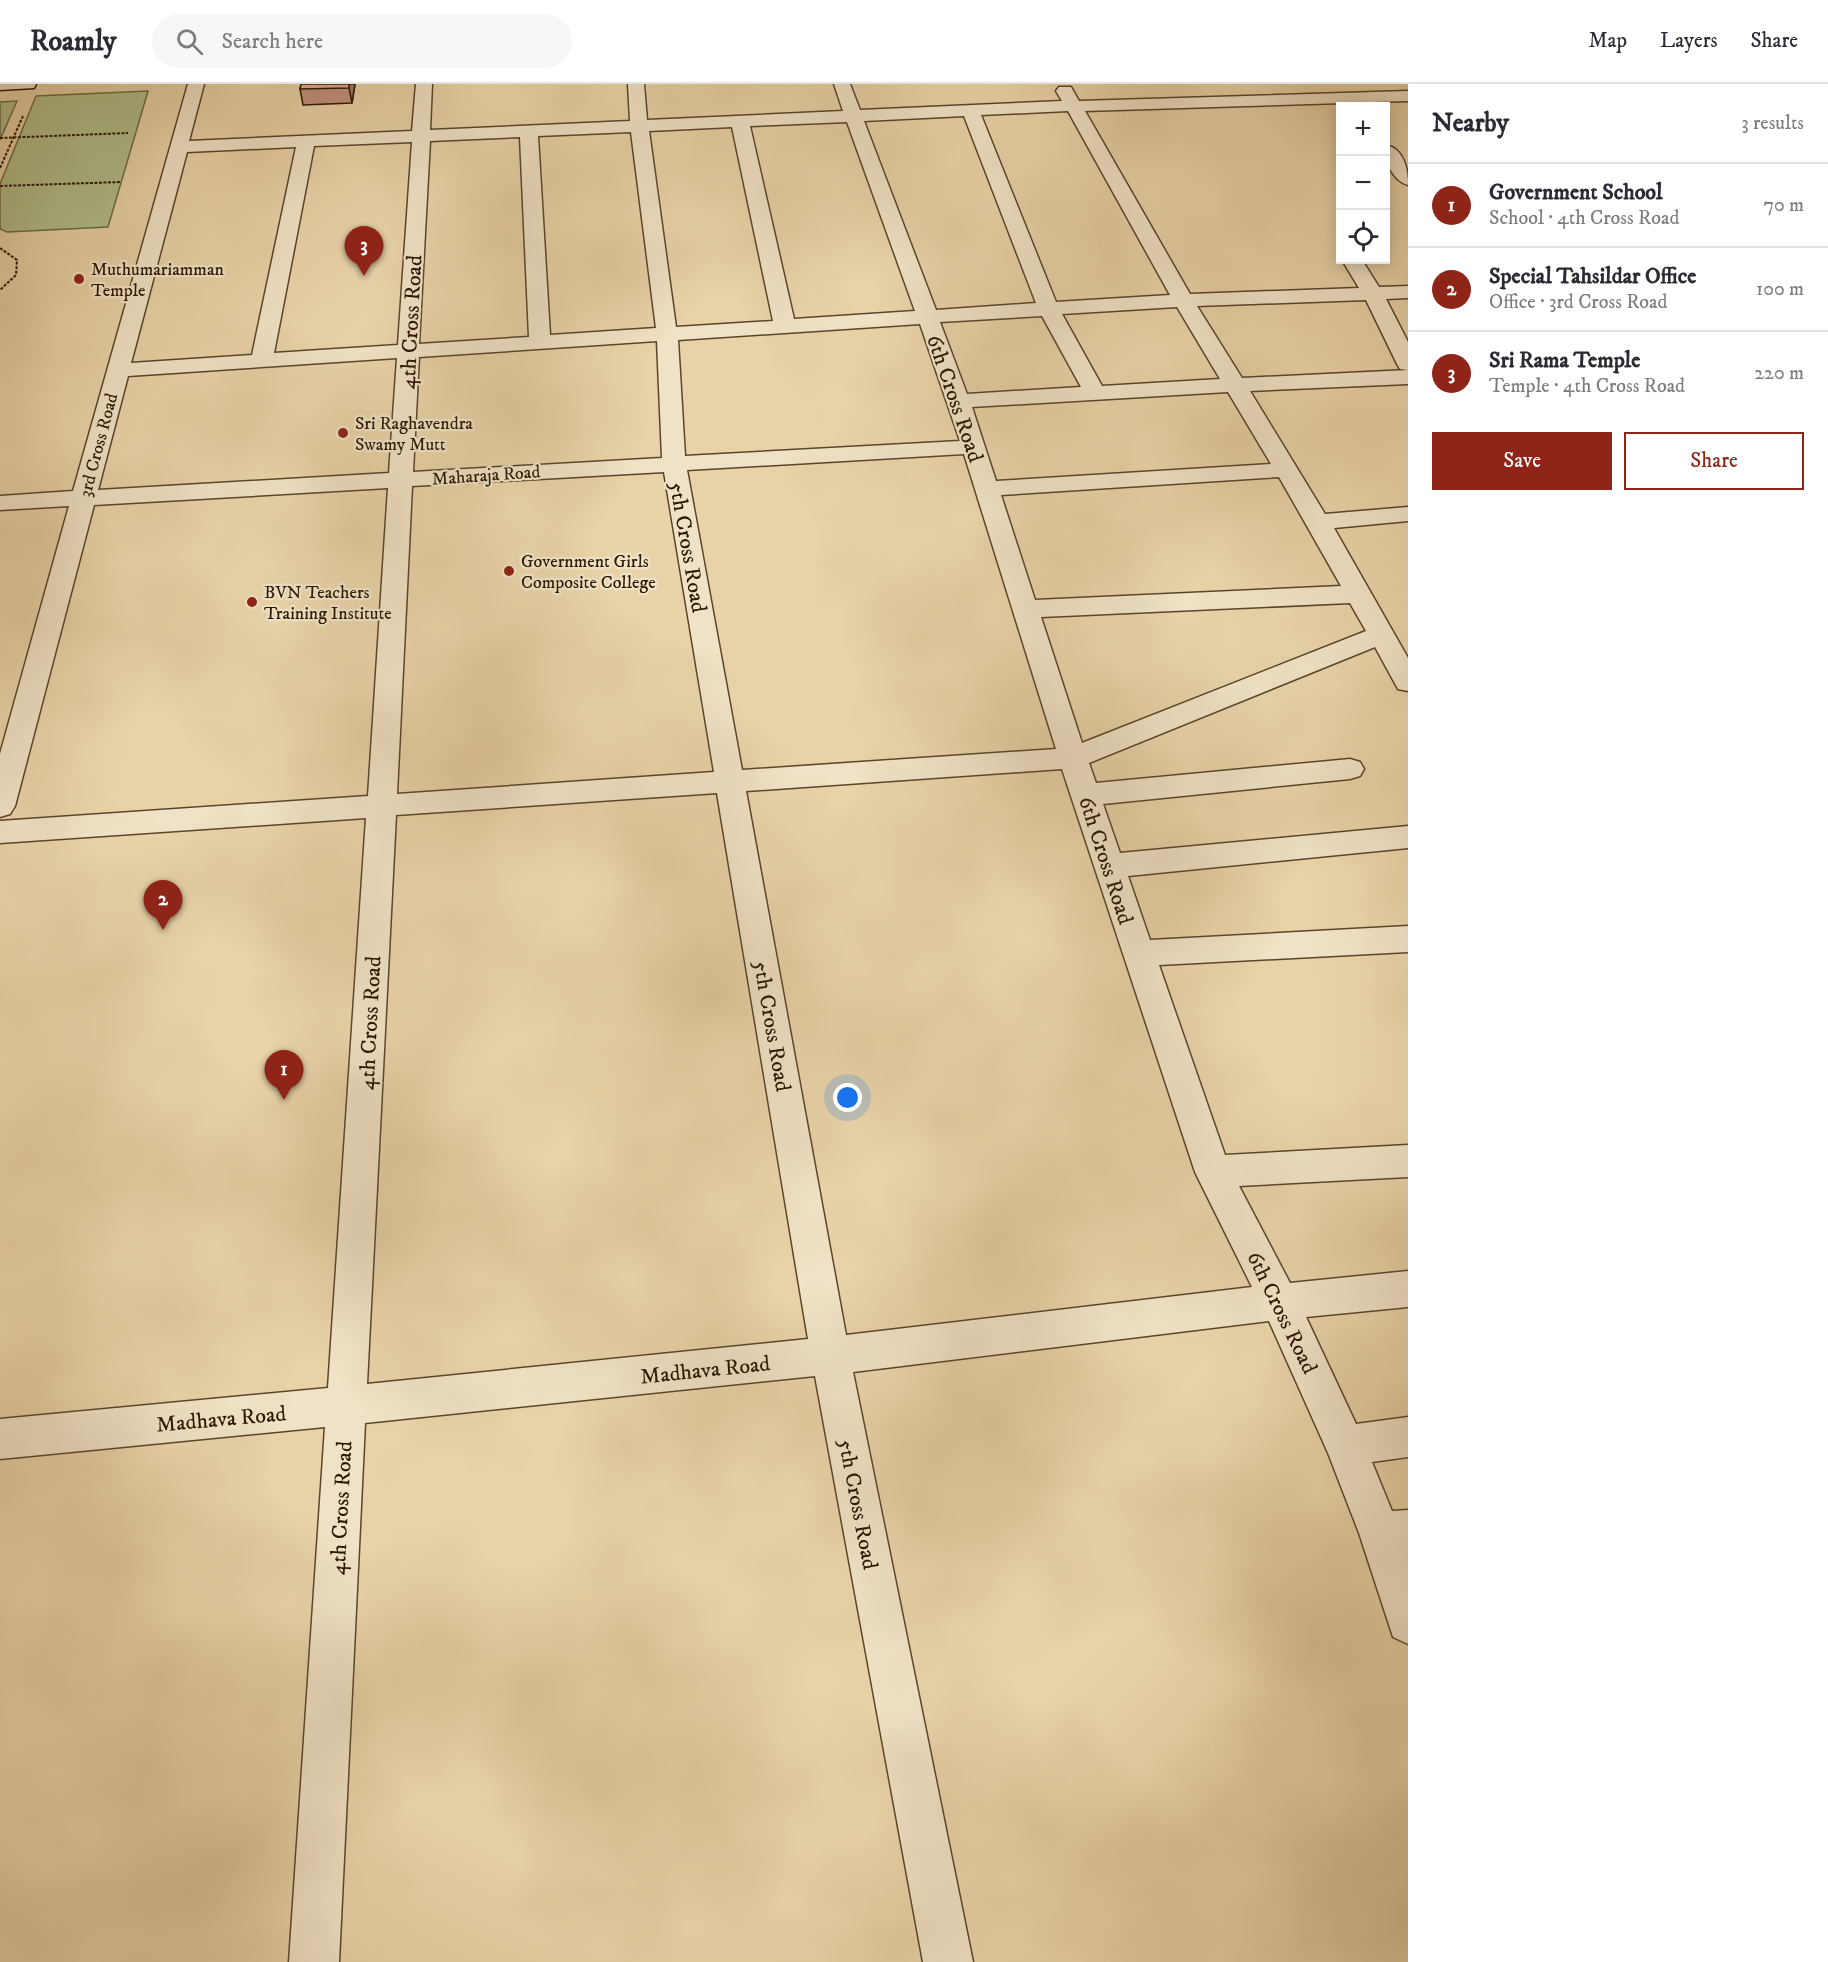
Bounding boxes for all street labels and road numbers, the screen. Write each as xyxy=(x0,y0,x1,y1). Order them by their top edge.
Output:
street label: 4th Cross Road xyxy=(395,254,428,390)
street label: 6th Cross Road xyxy=(920,331,989,466)
street label: 3rd Cross Road xyxy=(75,391,123,500)
street label: Maharaja Road xyxy=(431,461,541,491)
street label: 5th Cross Road xyxy=(663,480,712,615)
street label: 6th Cross Road xyxy=(1072,793,1139,928)
street label: 4th Cross Road xyxy=(354,955,387,1091)
street label: 5th Cross Road xyxy=(747,959,796,1094)
street label: 6th Cross Road xyxy=(1240,1247,1323,1378)
street label: Madhava Road xyxy=(639,1350,772,1391)
street label: Madhava Road xyxy=(155,1400,287,1439)
street label: 5th Cross Road xyxy=(832,1437,883,1572)
street label: 4th Cross Road xyxy=(325,1440,358,1576)

